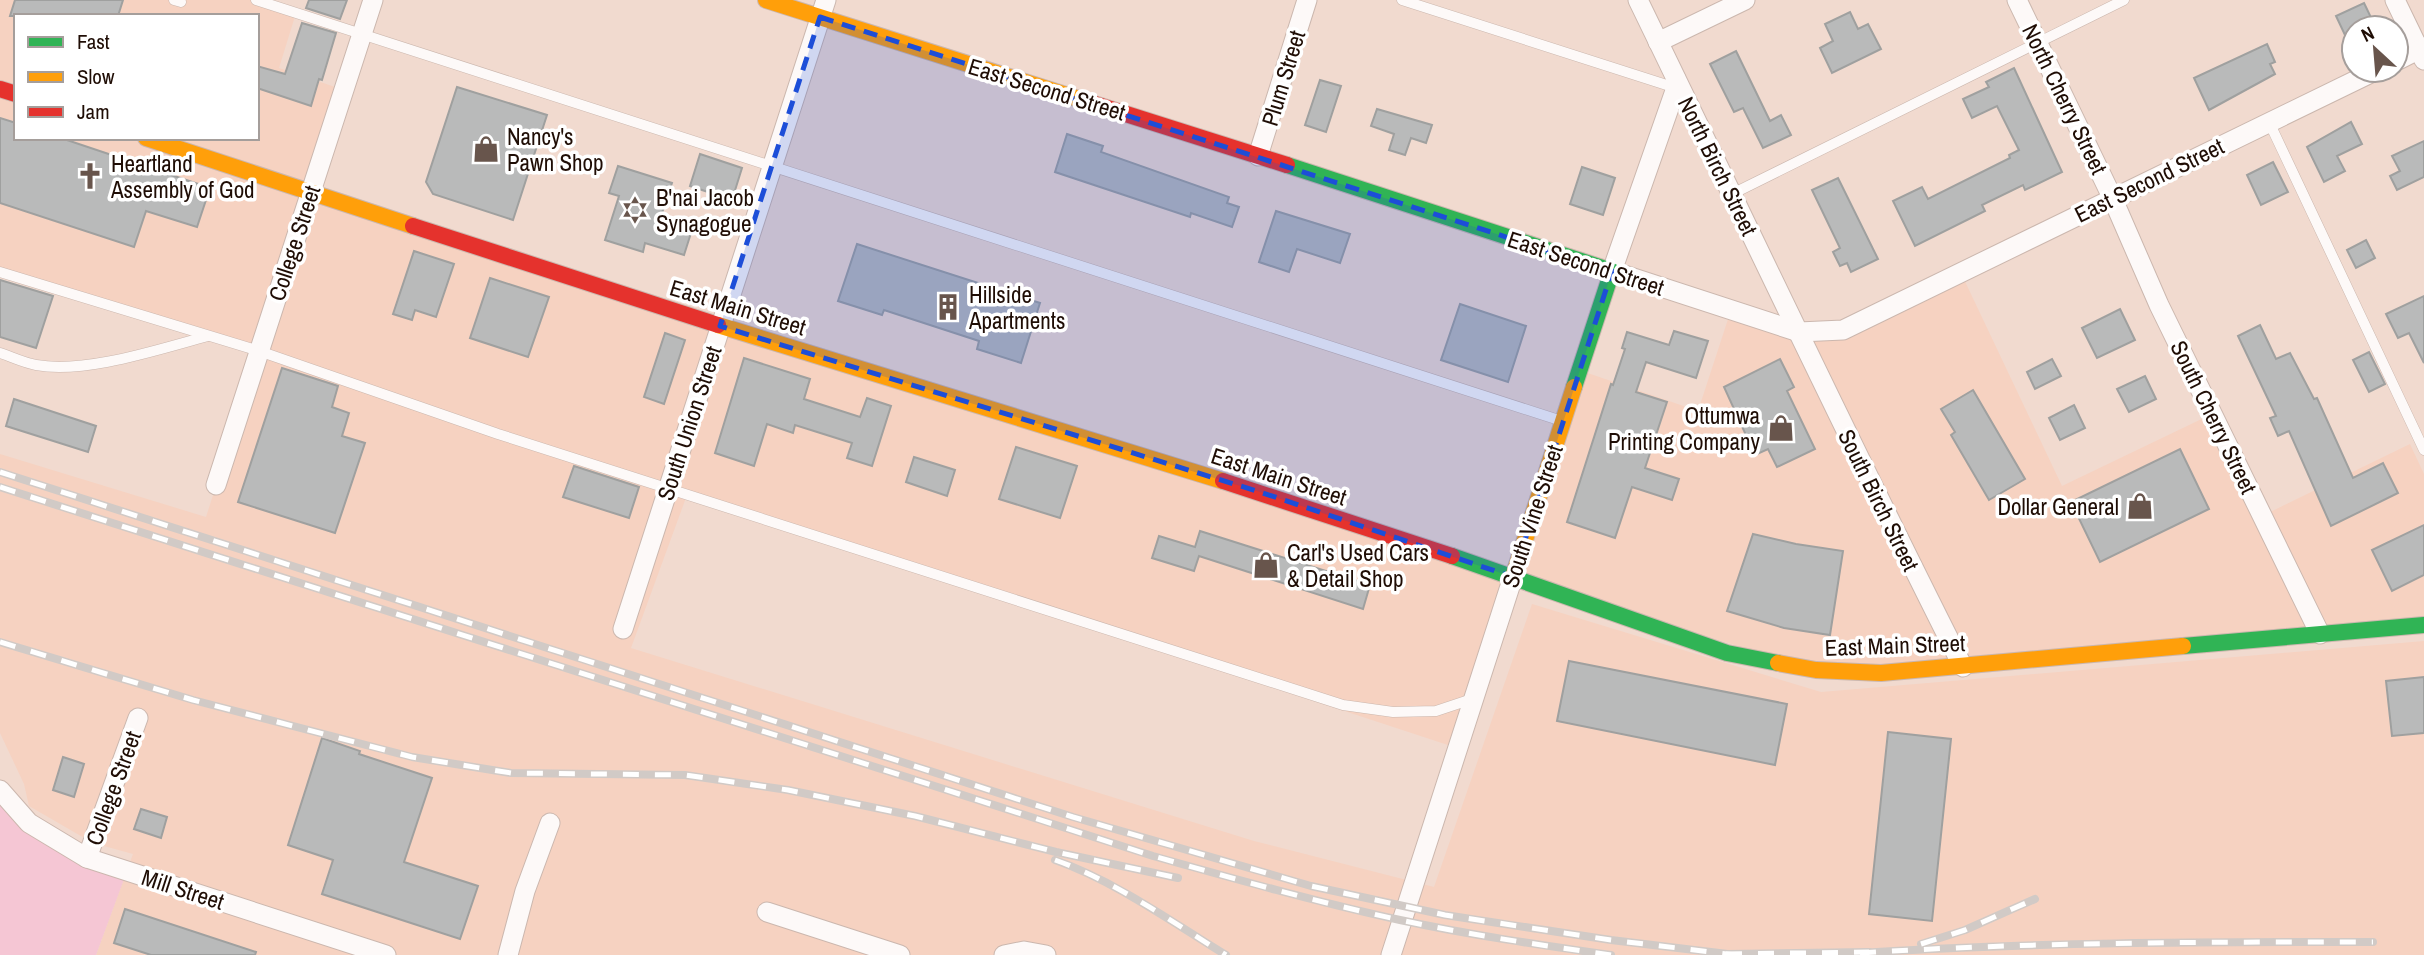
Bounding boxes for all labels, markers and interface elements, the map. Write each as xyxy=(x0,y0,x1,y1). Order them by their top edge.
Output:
legend xyxy=(14,14,259,140)
north arrow xyxy=(2340,14,2410,84)
street label: North Cherry Street xyxy=(2015,19,2115,179)
text: N xyxy=(2357,20,2378,48)
street label: Plum Street xyxy=(1254,26,1312,130)
text: Fast xyxy=(77,27,110,56)
street label: East Second Street xyxy=(965,50,1129,128)
text: Slow xyxy=(77,62,115,91)
street label: North Birch Street xyxy=(1671,91,1765,241)
text: Jam xyxy=(77,97,110,126)
place label: Nancy's Pawn Shop xyxy=(507,121,603,178)
street label: East Second Street xyxy=(2069,130,2229,230)
shop icon: Nancy's Pawn Shop xyxy=(471,134,501,164)
place label: Heartland Assembly of God xyxy=(110,148,255,205)
church icon: Heartland Assembly of God xyxy=(75,161,105,191)
street label: College Street xyxy=(261,181,327,305)
place label: B'nai Jacob Synagogue xyxy=(656,182,754,239)
synagogue icon: B'nai Jacob Synagogue xyxy=(620,195,650,225)
street label: East Second Street xyxy=(1504,223,1668,303)
street label: East Main Street xyxy=(666,272,810,342)
place label: Hillside Apartments xyxy=(968,279,1065,336)
building icon: Hillside Apartments xyxy=(933,292,963,322)
street label: South Cherry Street xyxy=(2164,335,2264,499)
street label: South Union Street xyxy=(649,342,729,504)
place label: Ottumwa Printing Company xyxy=(1608,400,1761,457)
shop icon: Ottumwa Printing Company xyxy=(1766,413,1796,443)
street label: South Birch Street xyxy=(1831,424,1927,576)
street label: East Main Street xyxy=(1207,440,1351,512)
street label: South Vine Street xyxy=(1494,441,1570,591)
place label: Dollar General xyxy=(1997,491,2119,522)
shop icon: Dollar General xyxy=(2125,491,2155,521)
place label: Carl's Used Cars & Detail Shop xyxy=(1287,537,1429,594)
shop icon: Carl's Used Cars & Detail Shop xyxy=(1251,550,1281,580)
street label: East Main Street xyxy=(1824,627,1966,663)
street label: College Street xyxy=(78,727,148,849)
street label: Mill Street xyxy=(138,861,228,917)

